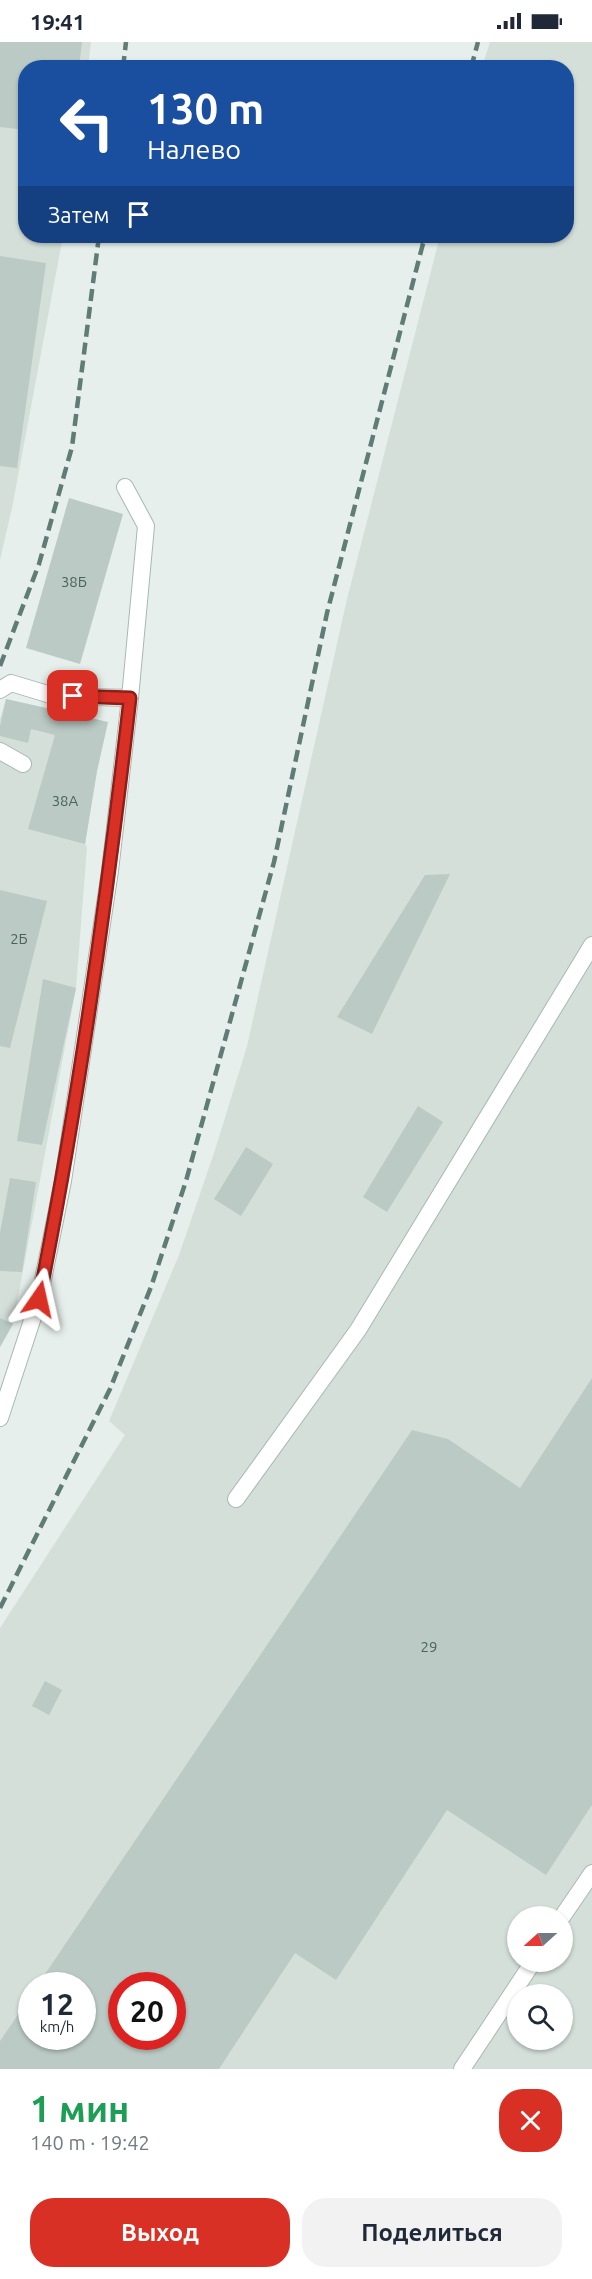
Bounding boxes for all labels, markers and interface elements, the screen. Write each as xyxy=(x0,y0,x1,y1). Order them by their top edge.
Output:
text: 19:41 xyxy=(30,9,85,34)
icon: left xyxy=(48,84,126,162)
text: 130 m xyxy=(147,85,264,132)
text: Налево xyxy=(147,134,241,164)
icon: arrive xyxy=(122,198,155,231)
text: Затем xyxy=(48,202,110,227)
house number: 38Б xyxy=(61,573,87,590)
pin xyxy=(47,670,98,721)
icon: arrive xyxy=(56,679,89,712)
house number: 38А xyxy=(52,792,79,809)
house number: 2Б xyxy=(10,930,28,947)
position arrow xyxy=(7,1267,71,1331)
house number: 29 xyxy=(421,1638,437,1655)
north arrow xyxy=(507,1906,573,1972)
map controls xyxy=(507,1906,573,2050)
speed limit sign: 20 xyxy=(108,1972,186,2050)
button: search xyxy=(507,1984,573,2050)
text: 12 xyxy=(40,1987,74,2021)
text: km/h xyxy=(40,2018,74,2035)
text: 1 мин xyxy=(30,2088,129,2129)
button: close xyxy=(499,2089,562,2152)
text: 140 m · 19:42 xyxy=(30,2131,150,2154)
button: Выход xyxy=(30,2198,290,2267)
button: Поделиться xyxy=(302,2198,562,2267)

